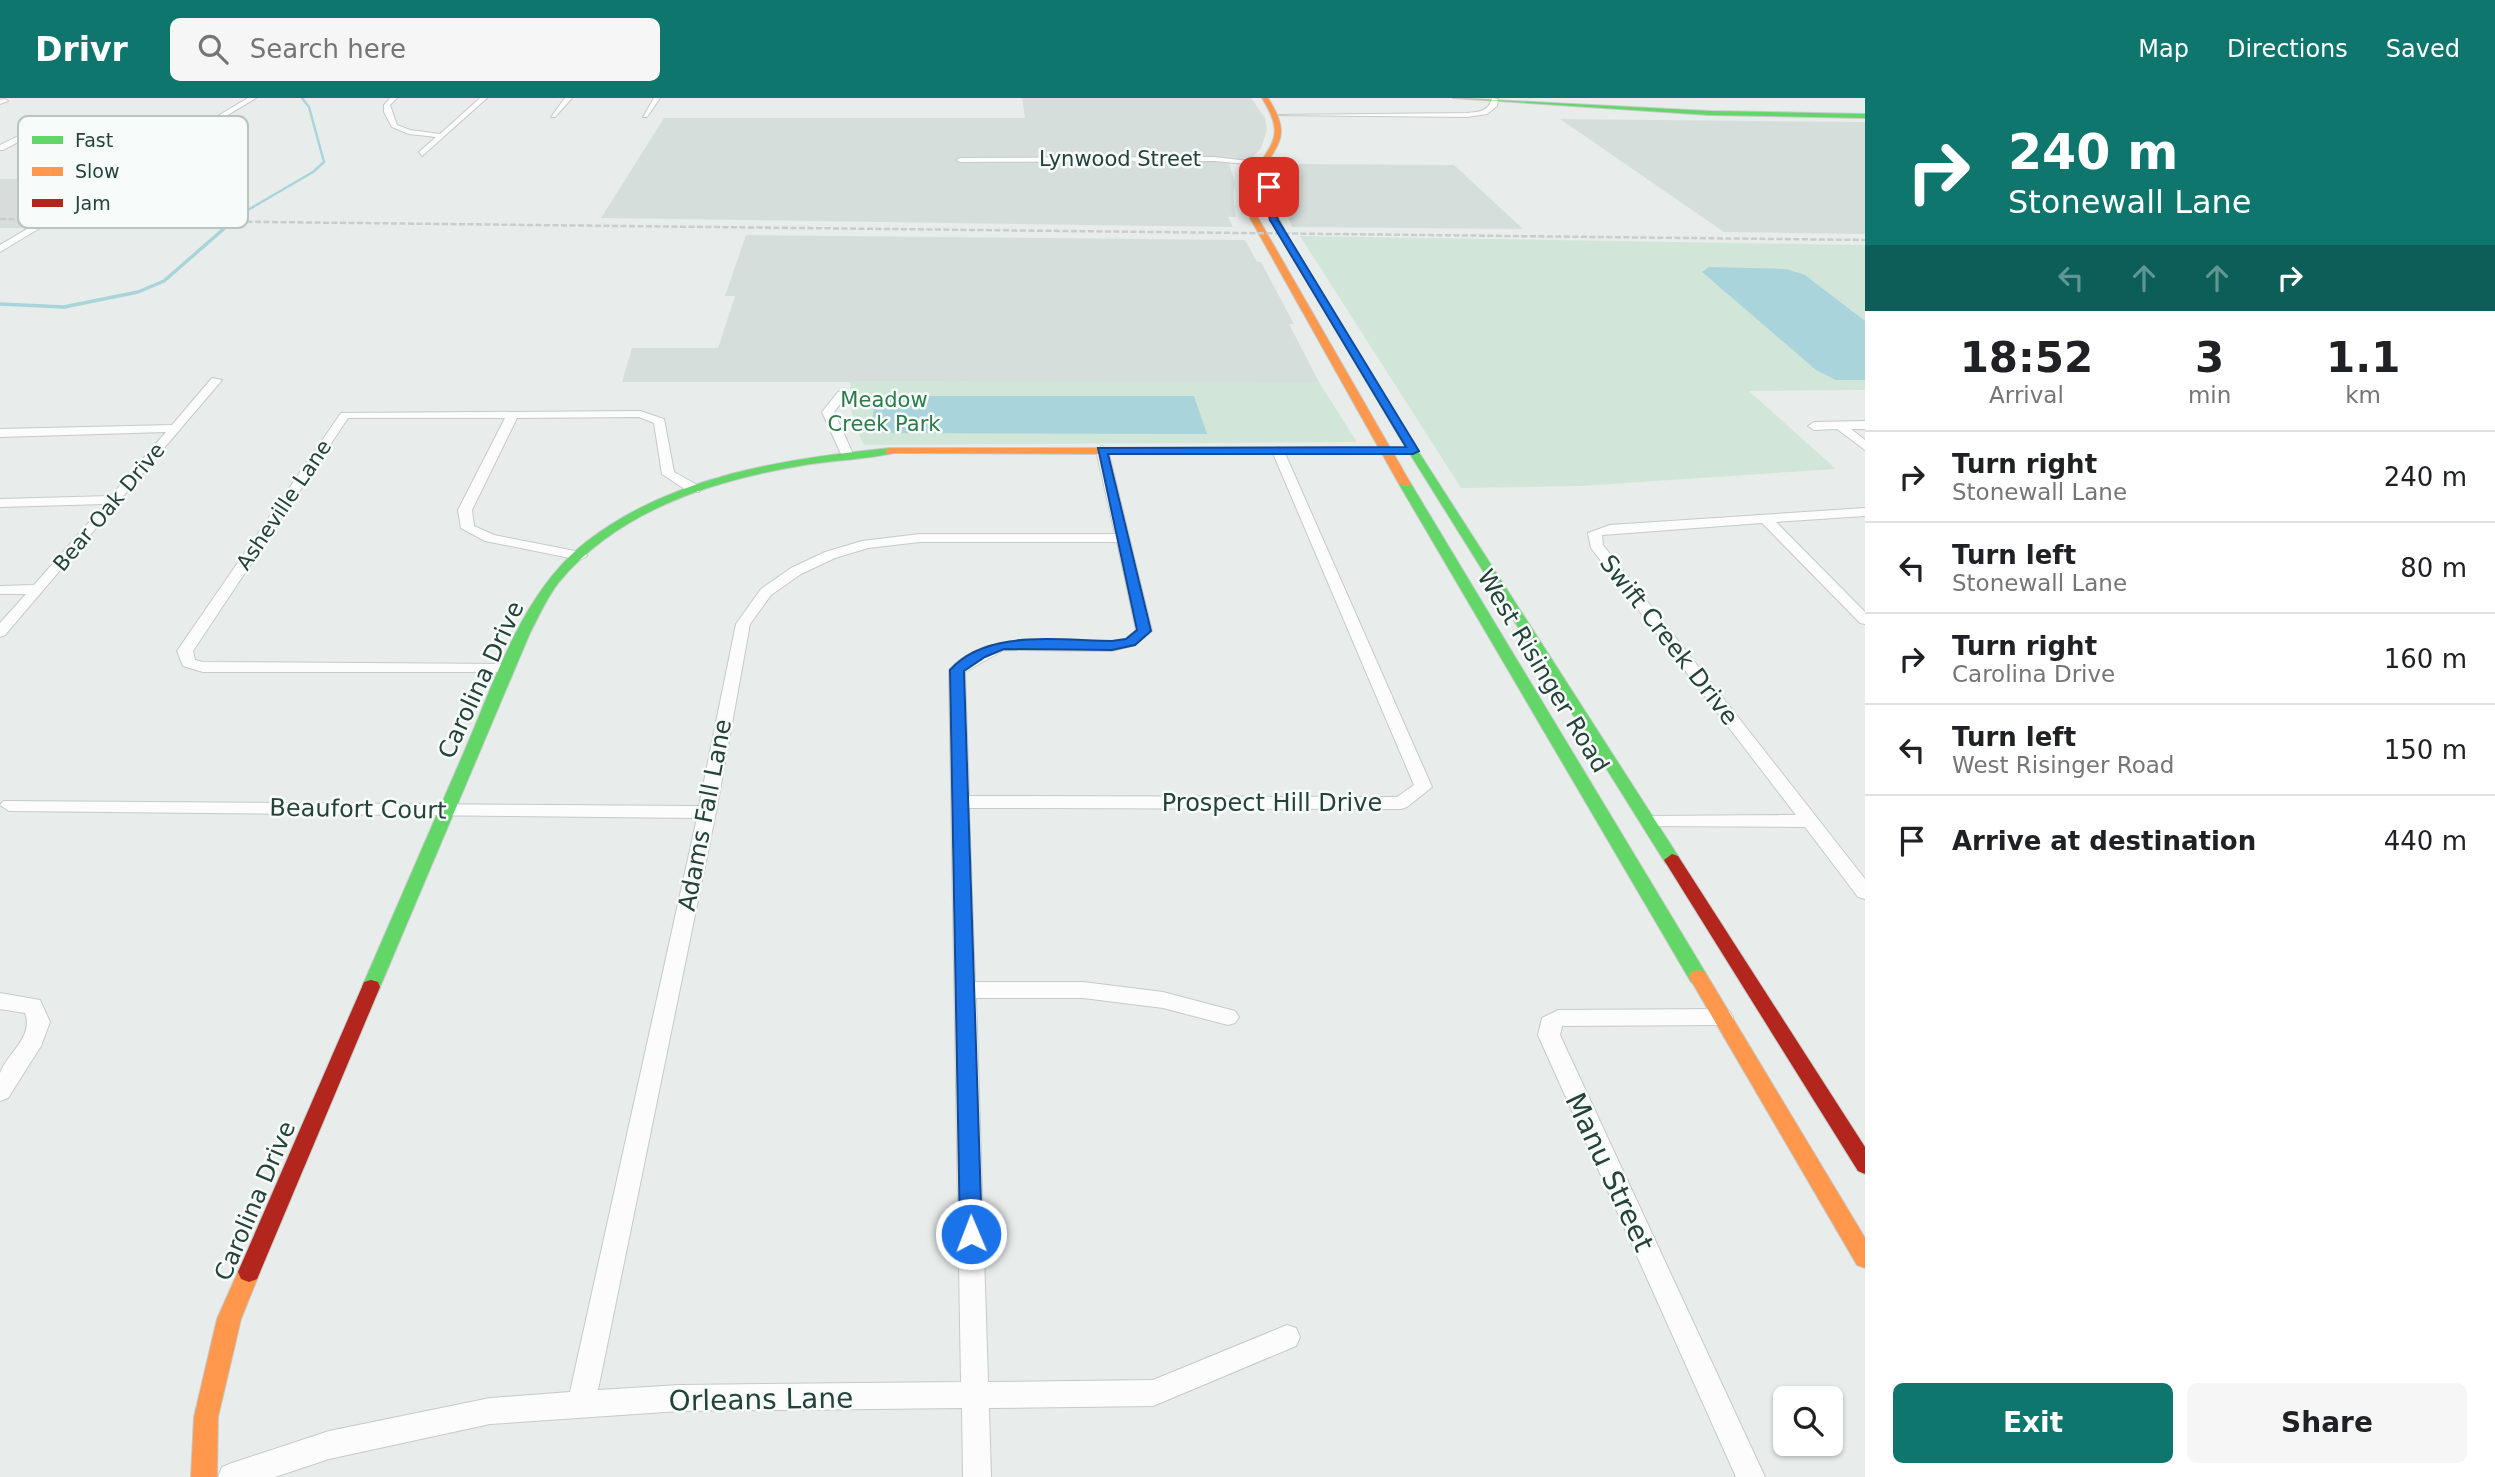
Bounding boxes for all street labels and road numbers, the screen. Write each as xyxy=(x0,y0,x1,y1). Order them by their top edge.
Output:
street label: Lynwood Street xyxy=(1039,147,1201,171)
street label: Asheville Lane xyxy=(232,435,336,575)
street label: Bear Oak Drive xyxy=(48,438,170,576)
street label: Swift Creek Drive xyxy=(1594,550,1744,730)
street label: West Risinger Road xyxy=(1471,564,1615,778)
street label: Carolina Drive xyxy=(432,597,530,763)
street label: Adams Fall Lane xyxy=(673,717,737,913)
street label: Prospect Hill Drive xyxy=(1162,789,1382,817)
street label: Beaufort Court xyxy=(269,793,447,825)
street label: Manu Street xyxy=(1559,1088,1661,1257)
street label: Carolina Drive xyxy=(209,1117,301,1285)
street label: Orleans Lane xyxy=(668,1381,854,1418)

